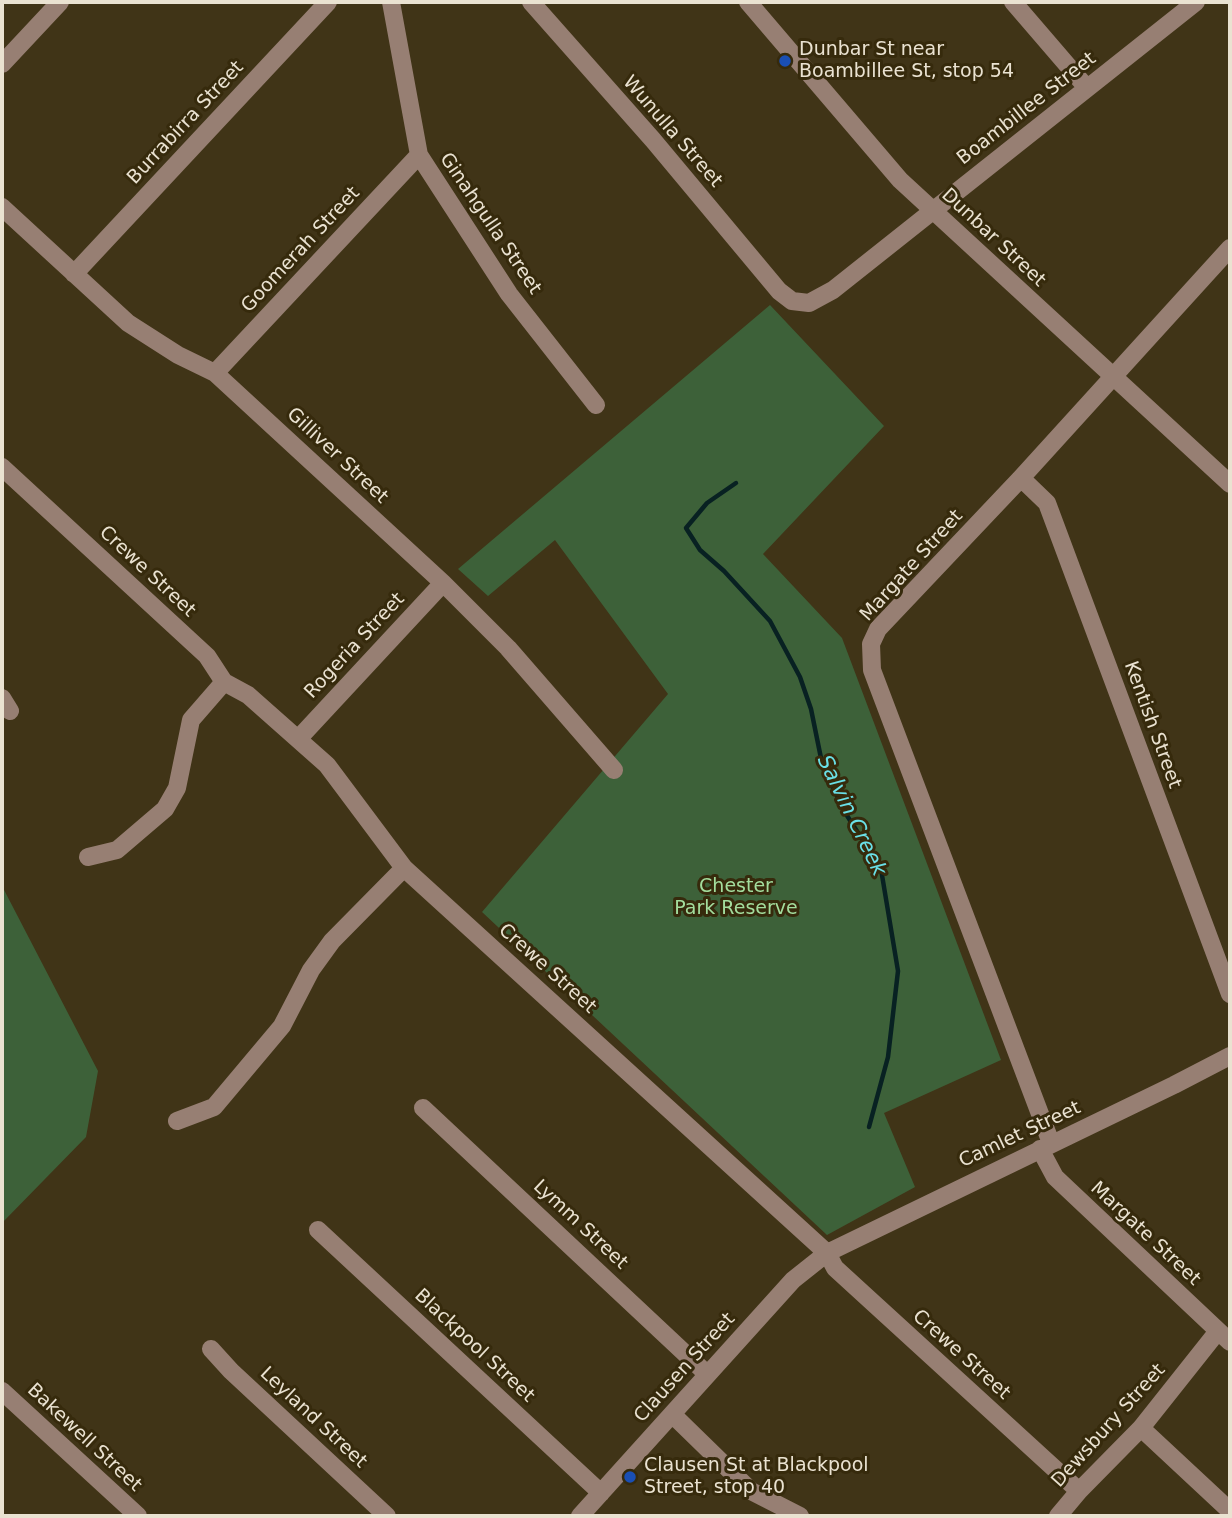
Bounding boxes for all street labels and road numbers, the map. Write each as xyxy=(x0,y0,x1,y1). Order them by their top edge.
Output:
street label: Boambillee Street xyxy=(953,48,1101,170)
street label: Burrabirra Street xyxy=(123,57,249,189)
street label: Wunulla Street xyxy=(617,72,727,192)
street label: Ginahgulla Street xyxy=(434,149,546,299)
street label: Goomerah Street xyxy=(237,182,365,318)
street label: Dunbar Street xyxy=(936,184,1050,292)
street label: Gilliver Street xyxy=(282,403,392,509)
street label: Margate Street xyxy=(856,506,968,626)
street label: Crewe Street xyxy=(94,522,200,622)
street label: Rogeria Street xyxy=(300,588,410,704)
street label: Kentish Street xyxy=(1118,658,1186,792)
street label: Crewe Street xyxy=(494,919,600,1019)
street label: Camlet Street xyxy=(956,1097,1084,1173)
street label: Lymm Street xyxy=(528,1175,632,1275)
street label: Margate Street xyxy=(1085,1177,1205,1291)
street label: Blackpool Street xyxy=(409,1285,539,1407)
street label: Crewe Street xyxy=(908,1305,1014,1405)
street label: Clausen Street xyxy=(630,1308,740,1428)
street label: Dewsbury Street xyxy=(1047,1359,1171,1493)
street label: Leyland Street xyxy=(255,1363,371,1473)
street label: Bakewell Street xyxy=(22,1379,146,1497)

